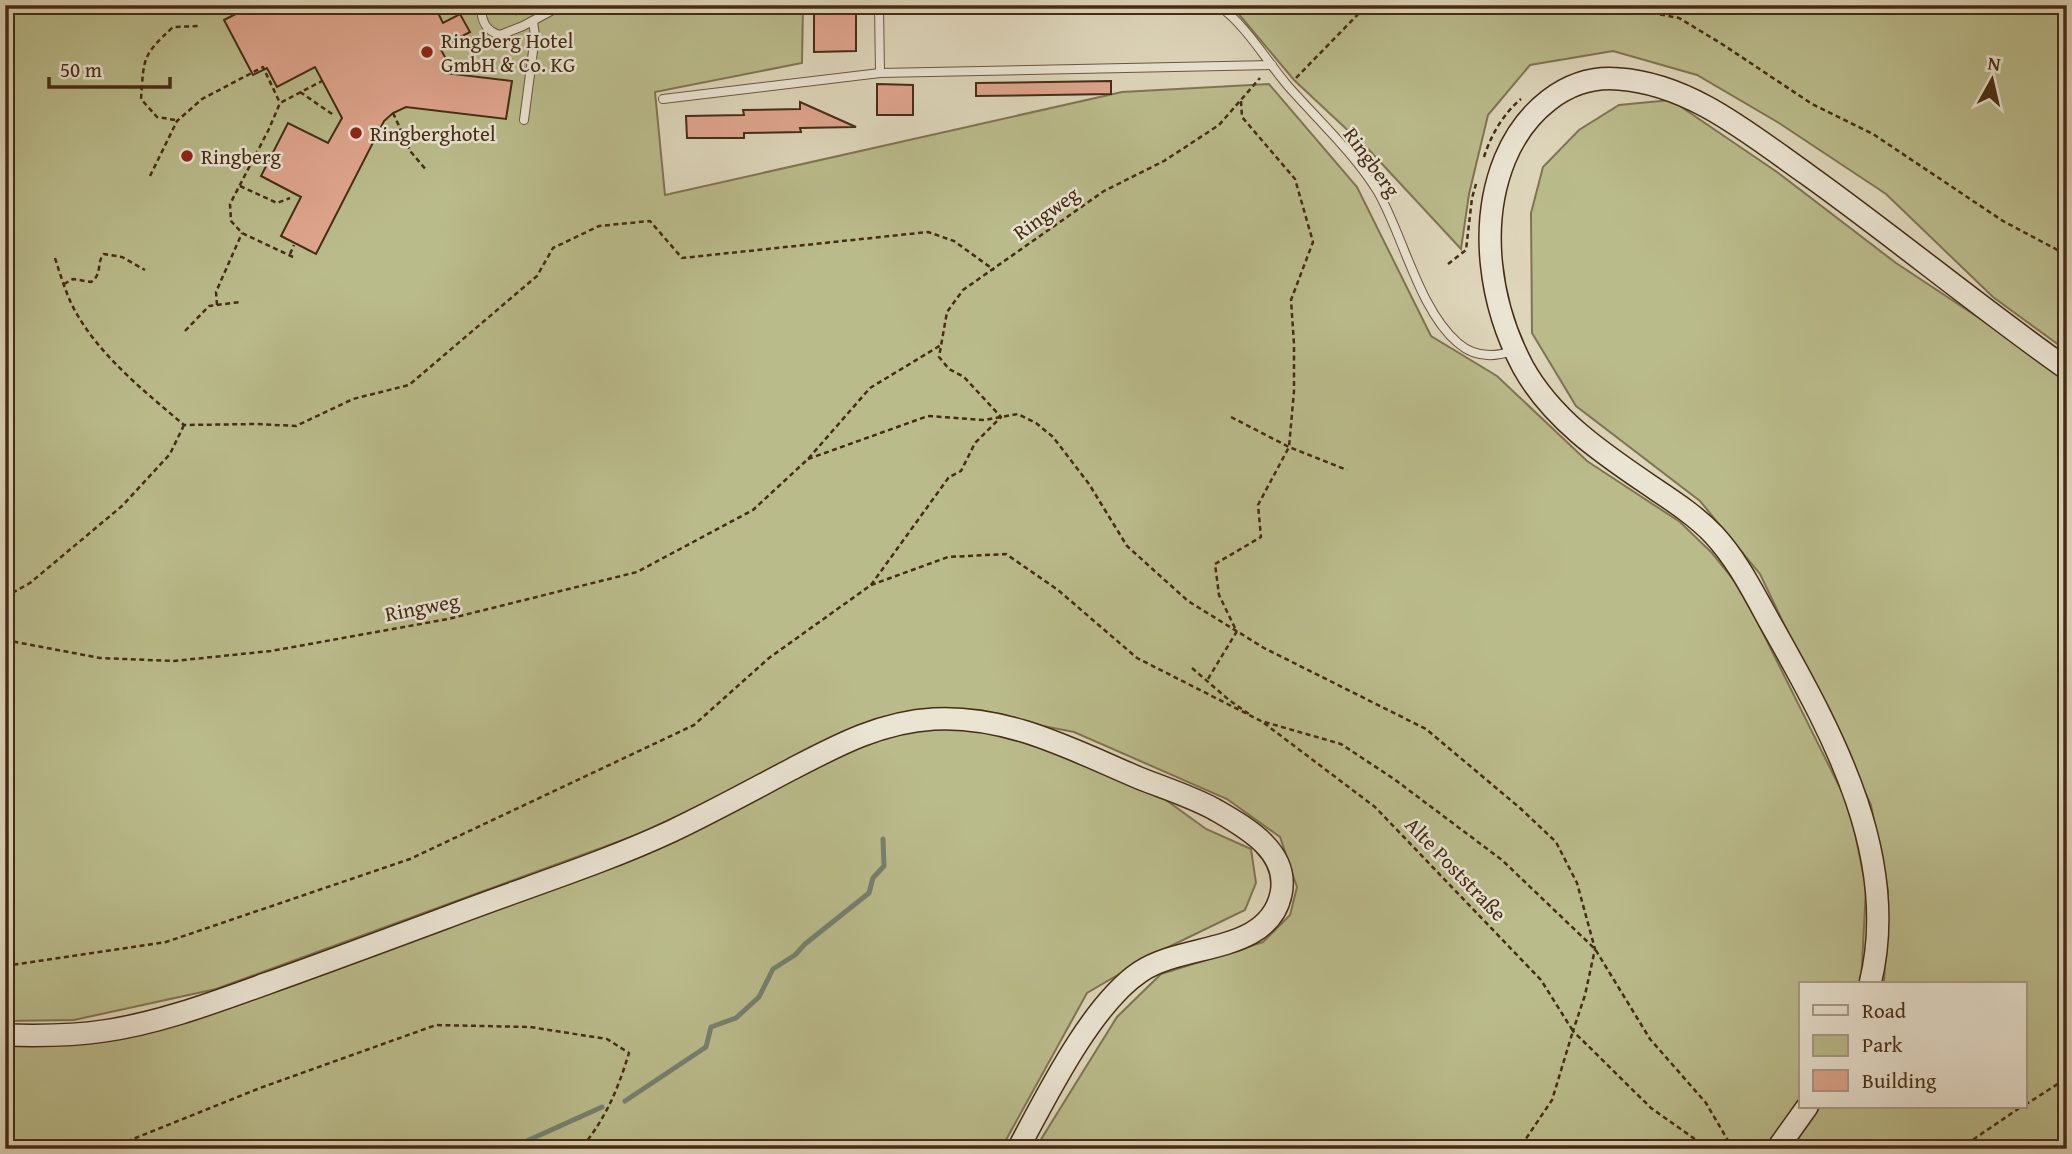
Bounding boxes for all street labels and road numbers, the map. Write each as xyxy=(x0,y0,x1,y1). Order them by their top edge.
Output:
street label: Ringberg xyxy=(1336,121,1408,204)
street label: Ringweg xyxy=(1007,178,1086,248)
street label: Ringweg xyxy=(382,585,462,629)
street label: Alte Poststraße xyxy=(1398,810,1514,928)

